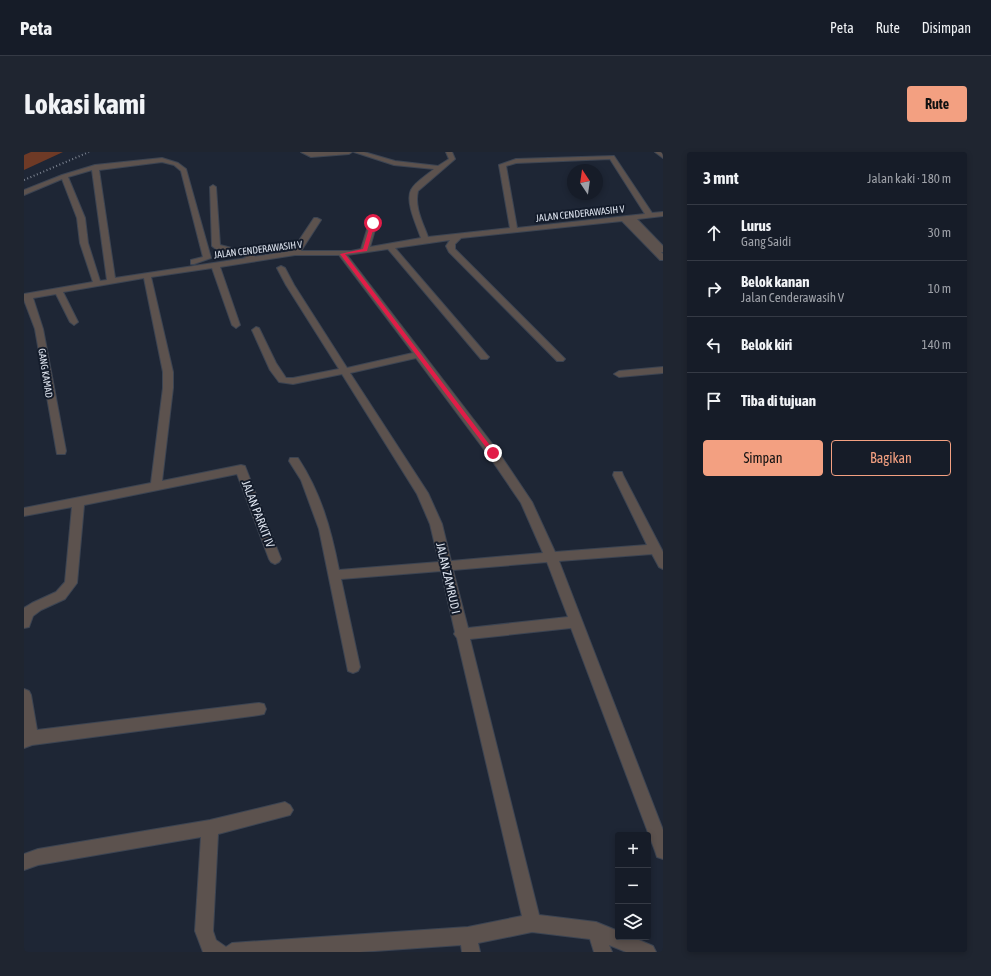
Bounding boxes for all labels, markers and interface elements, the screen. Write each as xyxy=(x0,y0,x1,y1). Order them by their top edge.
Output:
text: Peta xyxy=(20,17,52,39)
text: Peta xyxy=(830,20,854,36)
text: Rute xyxy=(876,20,900,36)
text: Disimpan xyxy=(922,20,971,36)
button: Rute xyxy=(907,86,967,122)
text: Lokasi kami xyxy=(24,88,145,120)
north arrow xyxy=(567,164,603,200)
text: 3 mnt xyxy=(703,168,739,188)
text: Jalan kaki · 180 m xyxy=(867,171,951,186)
street label: JALAN CENDERAWASIH V xyxy=(535,203,625,224)
route start xyxy=(364,214,382,232)
text: Lurus xyxy=(741,217,771,234)
icon: ahead xyxy=(703,222,725,244)
text: 30 m xyxy=(928,225,951,240)
text: Gang Saidi xyxy=(741,234,791,249)
street label: JALAN CENDERAWASIH V xyxy=(213,239,303,260)
text: Belok kanan xyxy=(741,273,810,290)
icon: right xyxy=(703,278,725,300)
text: 10 m xyxy=(928,281,951,296)
text: Jalan Cenderawasih V xyxy=(741,290,844,305)
icon: left xyxy=(703,334,725,356)
text: Belok kiri xyxy=(741,336,792,353)
text: 140 m xyxy=(922,337,951,352)
street label: GANG KAMAD xyxy=(36,348,55,399)
icon: arrive xyxy=(703,390,725,412)
text: Tiba di tujuan xyxy=(741,392,816,409)
button: Simpan xyxy=(703,440,823,476)
button: Bagikan xyxy=(831,440,951,476)
route end xyxy=(484,444,502,462)
street label: JALAN PARKIT IV xyxy=(239,478,277,550)
street label: JALAN ZAMRUD I xyxy=(433,541,463,615)
map controls xyxy=(615,832,651,940)
button: + xyxy=(615,832,651,868)
button: − xyxy=(615,868,651,904)
button: layers xyxy=(615,904,651,940)

